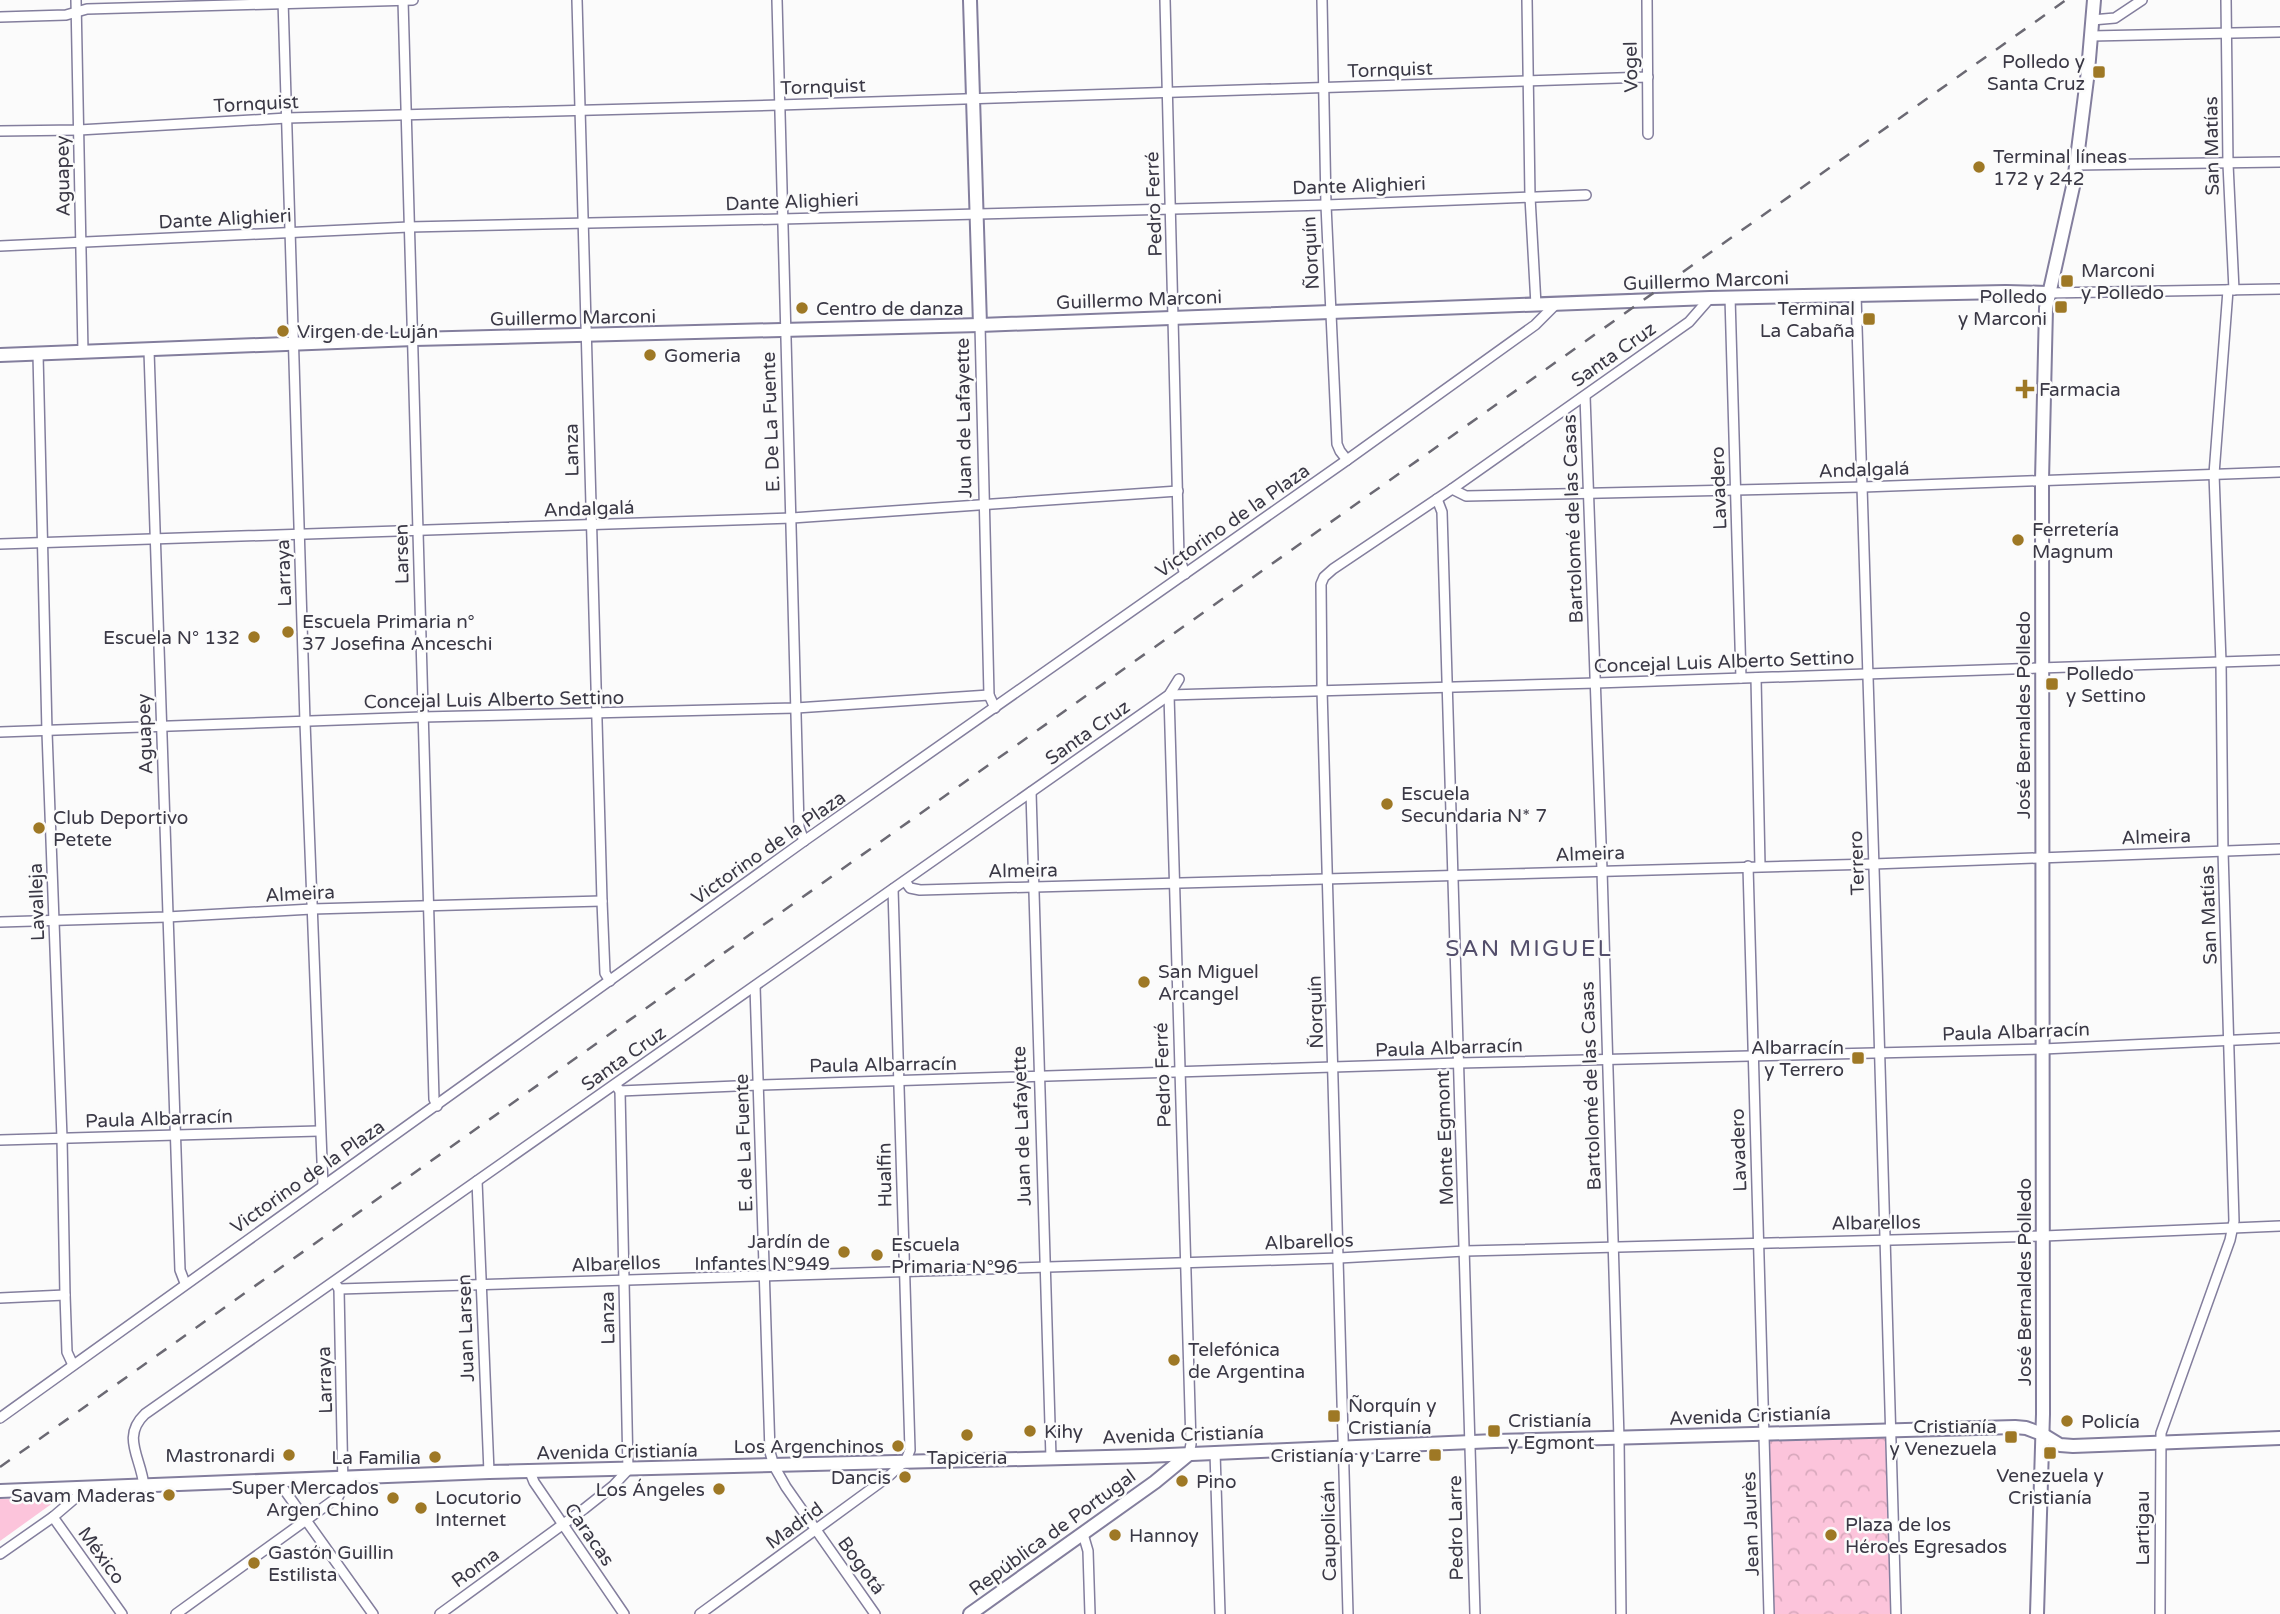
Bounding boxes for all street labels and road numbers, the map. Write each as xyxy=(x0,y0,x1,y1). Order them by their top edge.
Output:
street label: Vogel xyxy=(1620,41,1642,93)
street label: Tornquist xyxy=(1347,58,1433,82)
street label: Tornquist xyxy=(780,75,866,99)
street label: Tornquist xyxy=(213,91,299,117)
street label: San Matías xyxy=(2200,96,2224,196)
street label: Aguapey xyxy=(51,135,75,217)
street label: Pedro Ferré xyxy=(1141,151,1167,257)
street label: Dante Alighieri xyxy=(1292,173,1426,199)
street label: Dante Alighieri xyxy=(725,189,859,215)
street label: Dante Alighieri xyxy=(158,205,292,233)
street label: Ñorquín xyxy=(1297,216,1324,290)
street label: Guillermo Marconi xyxy=(1623,267,1789,295)
street label: Guillermo Marconi xyxy=(1056,286,1222,314)
street label: Guillermo Marconi xyxy=(490,306,656,330)
street label: Santa Cruz xyxy=(1567,318,1660,392)
street label: Juan de Lafayette xyxy=(952,338,976,498)
street label: E. De La Fuente xyxy=(758,351,784,493)
street label: Bartolomé de las Casas xyxy=(1558,414,1588,624)
street label: Lanza xyxy=(561,423,583,477)
street label: Lavadero xyxy=(1707,446,1731,530)
street label: Andalgalá xyxy=(1818,457,1910,483)
street label: Victorino de la Plaza xyxy=(1151,459,1314,582)
street label: Andalgalá xyxy=(543,496,635,522)
street label: Larsen xyxy=(390,524,414,584)
street label: Larraya xyxy=(272,539,296,607)
street label: José Bernaldes Polledo xyxy=(2013,611,2035,819)
street label: Concejal Luis Alberto Settino xyxy=(1593,646,1855,678)
street label: Concejal Luis Alberto Settino xyxy=(364,687,624,713)
street label: Aguapey xyxy=(133,693,157,775)
street label: Santa Cruz xyxy=(1041,696,1134,770)
street label: Victorino de la Plaza xyxy=(687,786,850,909)
street label: Almeira xyxy=(2121,825,2191,849)
street label: Terrero xyxy=(1845,830,1869,896)
street label: Almeira xyxy=(1555,842,1625,866)
street label: Almeira xyxy=(988,859,1058,883)
street label: Lavalleja xyxy=(25,863,49,941)
street label: San Matías xyxy=(2196,865,2222,965)
street label: Almeira xyxy=(265,881,335,907)
street label: Ñorquín xyxy=(1303,975,1328,1049)
street label: Bartolomé de las Casas xyxy=(1576,981,1606,1191)
street label: Paula Albarracín xyxy=(1942,1018,2090,1046)
street label: Santa Cruz xyxy=(577,1022,670,1096)
street label: Pedro Ferré xyxy=(1150,1022,1176,1128)
street label: Paula Albarracín xyxy=(1375,1034,1523,1062)
street label: Juan de Lafayette xyxy=(1008,1046,1036,1206)
street label: Paula Albarracín xyxy=(809,1053,957,1077)
street label: Monte Egmont xyxy=(1432,1070,1458,1206)
street label: E. de La Fuente xyxy=(731,1073,757,1213)
street label: Paula Albarracín xyxy=(85,1105,233,1133)
street label: Lavadero xyxy=(1727,1108,1751,1192)
street label: Victorino de la Plaza xyxy=(226,1115,389,1238)
street label: Hualfin xyxy=(873,1142,897,1208)
street label: José Bernaldes Polledo xyxy=(2014,1178,2036,1386)
street label: Albarellos xyxy=(1831,1211,1921,1235)
street label: Albarellos xyxy=(1264,1229,1354,1255)
street label: Albarellos xyxy=(571,1251,661,1277)
street label: Juan Larsen xyxy=(453,1274,479,1382)
street label: Lanza xyxy=(597,1291,619,1345)
street label: Larraya xyxy=(313,1346,337,1414)
street label: Avenida Cristianía xyxy=(1669,1402,1831,1430)
street label: Avenida Cristianía xyxy=(1102,1421,1264,1449)
street label: Avenida Cristianía xyxy=(536,1440,698,1464)
street label: República de Portugal xyxy=(965,1465,1140,1601)
street label: Jean Jaurès xyxy=(1738,1471,1764,1577)
street label: Pedro Larre xyxy=(1444,1475,1468,1581)
street label: Caupolicán xyxy=(1317,1480,1341,1582)
street label: Lartigau xyxy=(2132,1490,2154,1566)
street label: Madrid xyxy=(762,1498,827,1554)
street label: Caracas xyxy=(560,1499,619,1570)
street label: México xyxy=(73,1523,129,1588)
street label: Bogotá xyxy=(833,1532,889,1599)
street label: Roma xyxy=(448,1543,504,1592)

